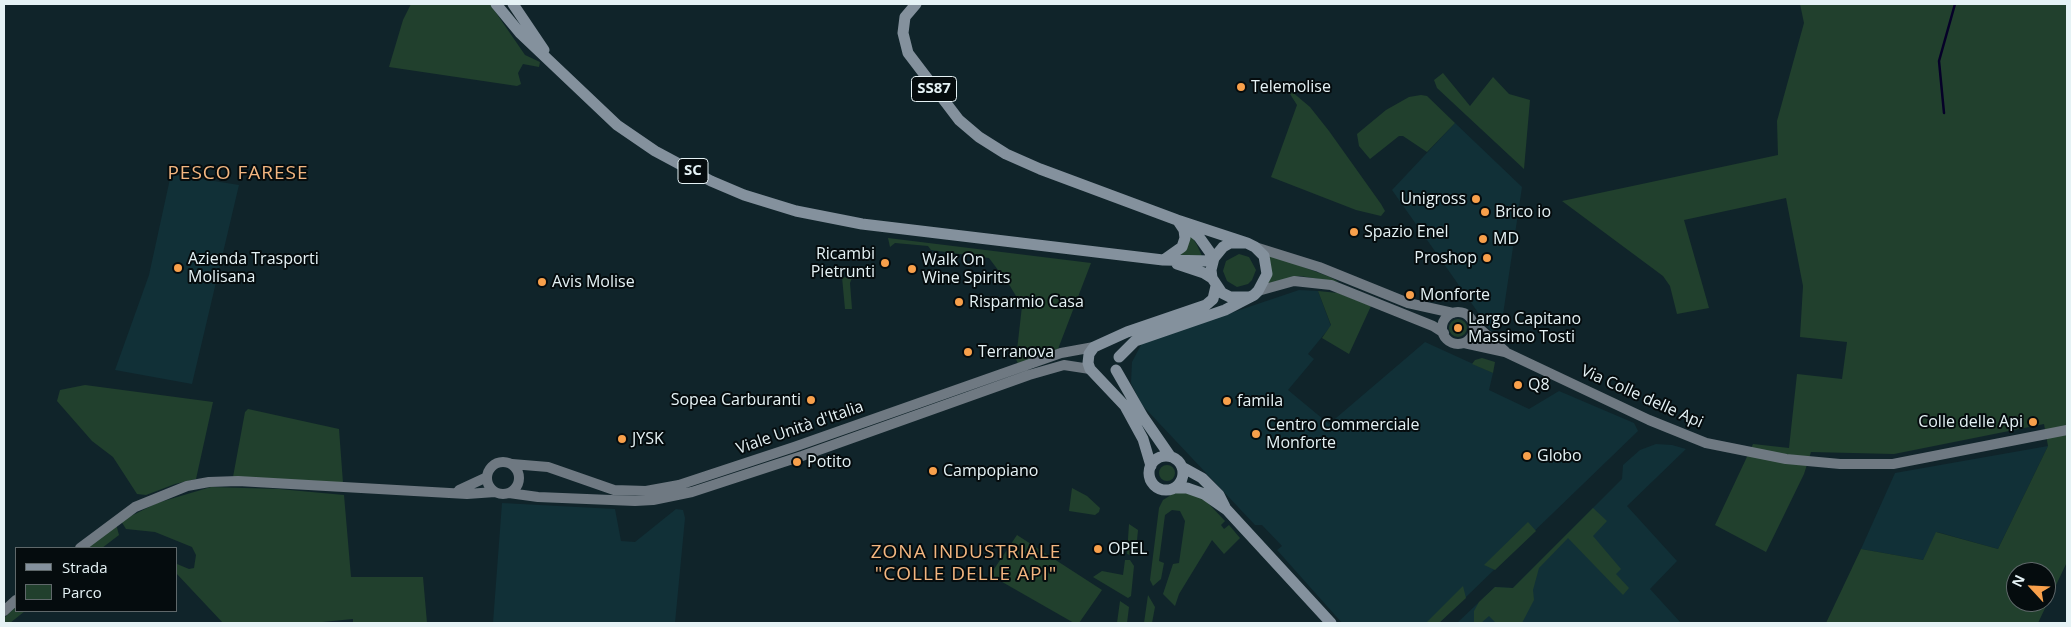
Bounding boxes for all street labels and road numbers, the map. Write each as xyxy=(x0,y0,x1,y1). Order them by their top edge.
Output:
road number: SS87 xyxy=(912,76,956,102)
road number: SC xyxy=(678,158,708,184)
street label: Via Colle delle Api xyxy=(1578,361,1706,433)
street label: Viale Unità d'Italia xyxy=(734,397,866,459)

